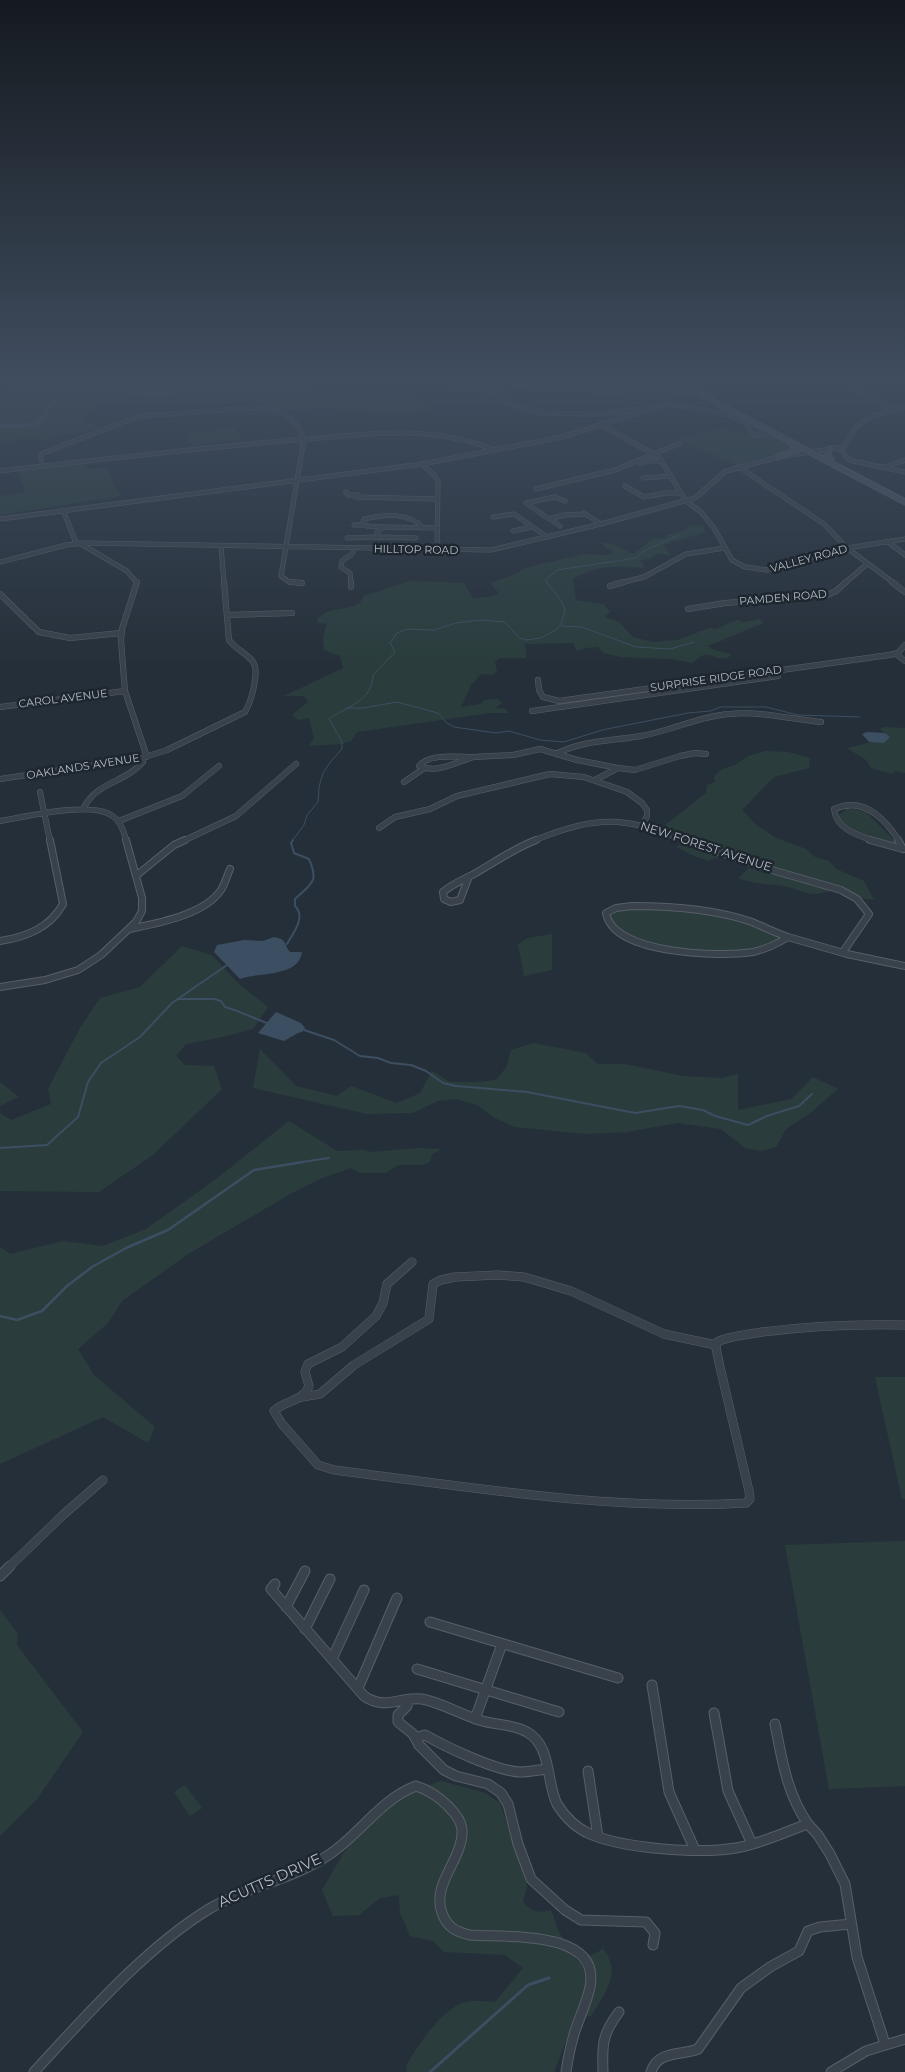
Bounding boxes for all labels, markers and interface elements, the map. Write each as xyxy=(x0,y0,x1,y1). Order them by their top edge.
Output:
street label: VALLEY ROAD xyxy=(769,542,849,576)
street label: HILLTOP ROAD xyxy=(374,543,458,557)
street label: PAMDEN ROAD xyxy=(739,588,827,608)
street label: SURPRISE RIDGE ROAD xyxy=(649,663,783,695)
street label: CAROL AVENUE xyxy=(18,687,108,711)
street label: OAKLANDS AVENUE xyxy=(26,752,140,782)
street label: NEW FOREST AVENUE xyxy=(638,819,774,875)
street label: ACUTTS DRIVE xyxy=(216,1850,324,1912)

